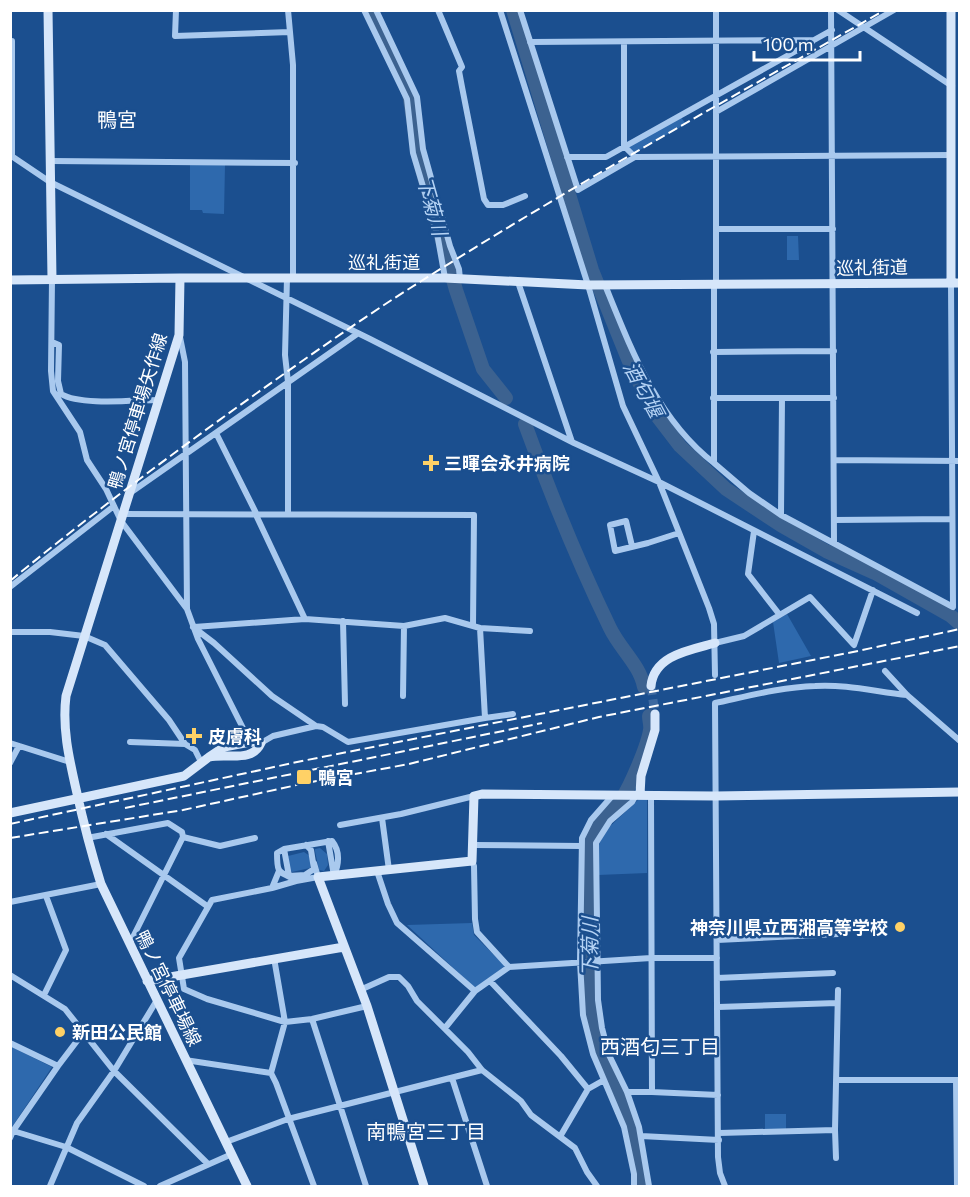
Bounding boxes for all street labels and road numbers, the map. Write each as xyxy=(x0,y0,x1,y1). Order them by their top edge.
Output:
street label: 巡礼街道 xyxy=(348,251,420,273)
street label: 巡礼街道 xyxy=(836,255,908,279)
street label: 鴨ノ宮停車場矢作線 xyxy=(103,330,171,492)
street label: 鴨ノ宮停車場線 xyxy=(131,927,207,1049)

